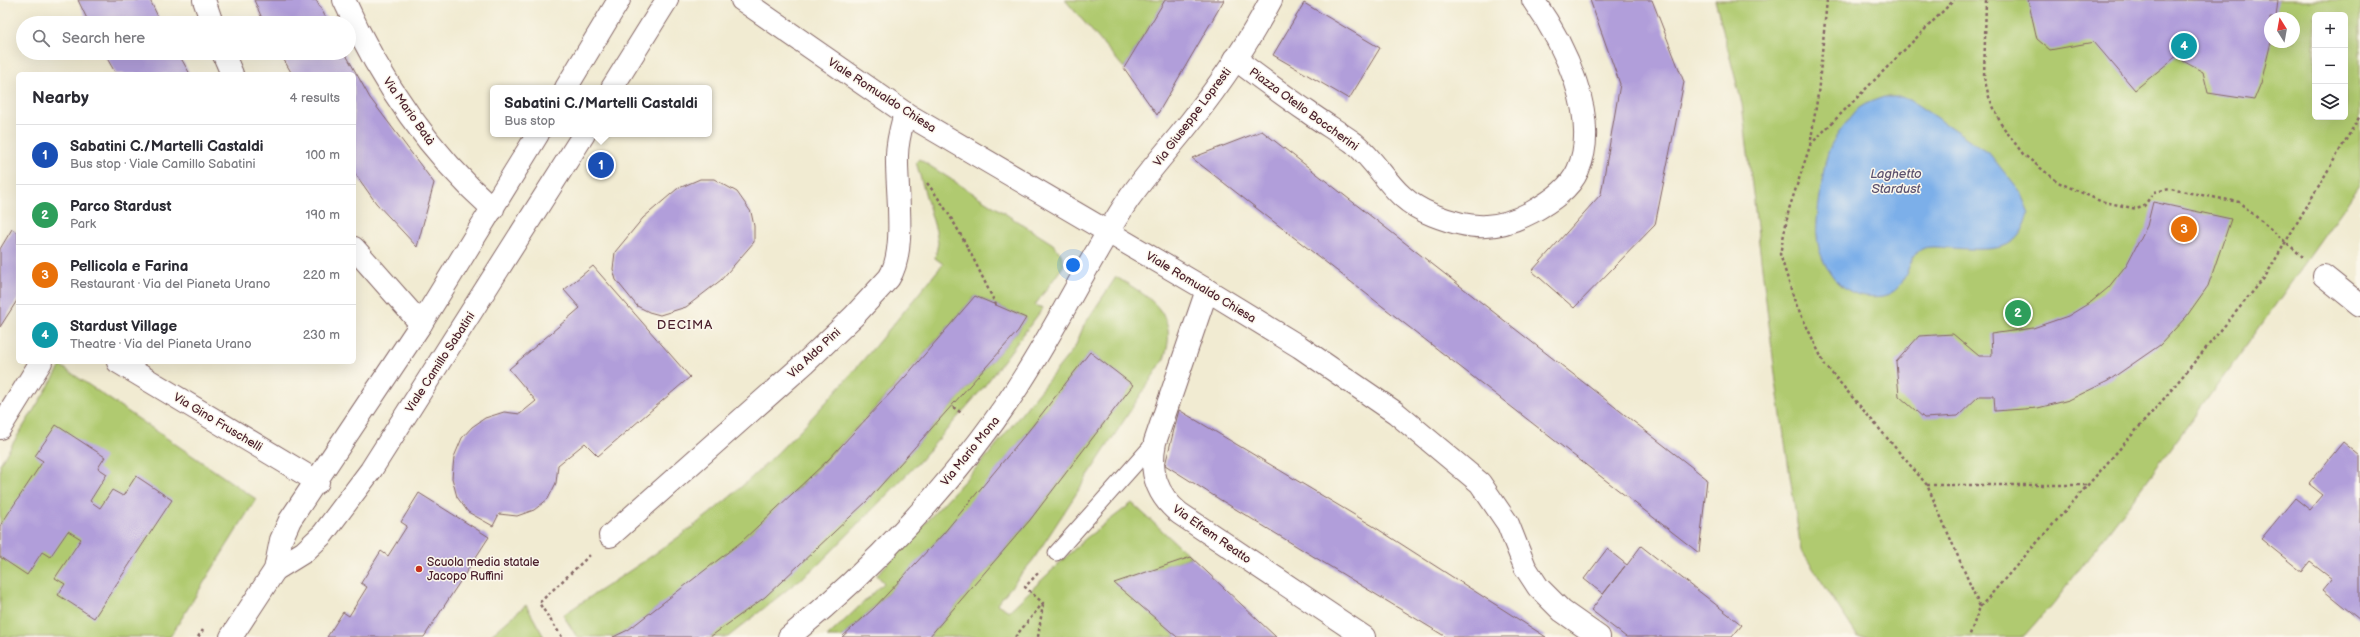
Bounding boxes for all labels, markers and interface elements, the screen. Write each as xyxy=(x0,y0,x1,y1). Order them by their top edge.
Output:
north arrow xyxy=(2264,12,2300,48)
map controls xyxy=(2312,12,2348,120)
button: + xyxy=(2312,12,2348,48)
search box xyxy=(16,16,356,60)
icon: search xyxy=(30,27,52,49)
text: Search here xyxy=(62,29,145,48)
pin: 4 xyxy=(2171,31,2197,61)
button: − xyxy=(2312,48,2348,84)
street label: Viale Romualdo Chiesa xyxy=(825,55,939,136)
street label: Via Giuseppe Lopresti xyxy=(1150,65,1235,170)
street label: Piazza Otello Boccherini xyxy=(1246,65,1362,154)
street label: Via Mario Batà xyxy=(380,74,438,148)
button: layers xyxy=(2312,84,2348,120)
popup xyxy=(490,85,712,137)
text: Nearby xyxy=(32,88,89,108)
text: 4 results xyxy=(290,90,340,106)
text: Sabatini C./Martelli Castaldi xyxy=(504,94,698,113)
text: Bus stop xyxy=(504,113,555,129)
text: Sabatini C./Martelli Castaldi xyxy=(70,137,263,156)
text: 1 xyxy=(42,147,48,163)
text: 100 m xyxy=(305,147,340,163)
pin: 1 xyxy=(588,150,614,180)
text: Bus stop · Viale Camillo Sabatini xyxy=(70,156,256,172)
water label: Laghetto Stardust xyxy=(1870,166,1922,197)
text: Parco Stardust xyxy=(70,197,171,216)
text: 2 xyxy=(41,207,49,223)
text: 190 m xyxy=(306,207,340,223)
pin: 3 xyxy=(2171,214,2197,244)
text: Park xyxy=(70,216,96,232)
street label: Viale Romualdo Chiesa xyxy=(1143,249,1259,326)
your location xyxy=(1063,255,1083,275)
text: Pellicola e Farina xyxy=(70,257,188,276)
text: 3 xyxy=(41,267,49,283)
text: 220 m xyxy=(303,267,340,283)
text: Restaurant · Via del Pianeta Urano xyxy=(70,276,270,292)
pin: 2 xyxy=(2005,298,2031,328)
street label: Viale Camillo Sabatini xyxy=(402,309,479,415)
text: Stardust Village xyxy=(70,317,177,336)
district label: DECIMA xyxy=(657,317,713,333)
street label: Via Aldo Pini xyxy=(785,325,844,382)
text: 4 xyxy=(41,327,49,343)
text: 230 m xyxy=(303,327,340,343)
text: Theatre · Via del Pianeta Urano xyxy=(70,336,252,352)
street label: Via Gino Fruschelli xyxy=(170,390,265,455)
street label: Via Mario Mona xyxy=(938,413,1003,489)
street label: Via Efrem Reatto xyxy=(1170,502,1254,567)
place label: Scuola media statale Jacopo Ruffini xyxy=(427,555,539,584)
marker: Scuola media statale Jacopo Ruffini xyxy=(414,564,424,574)

